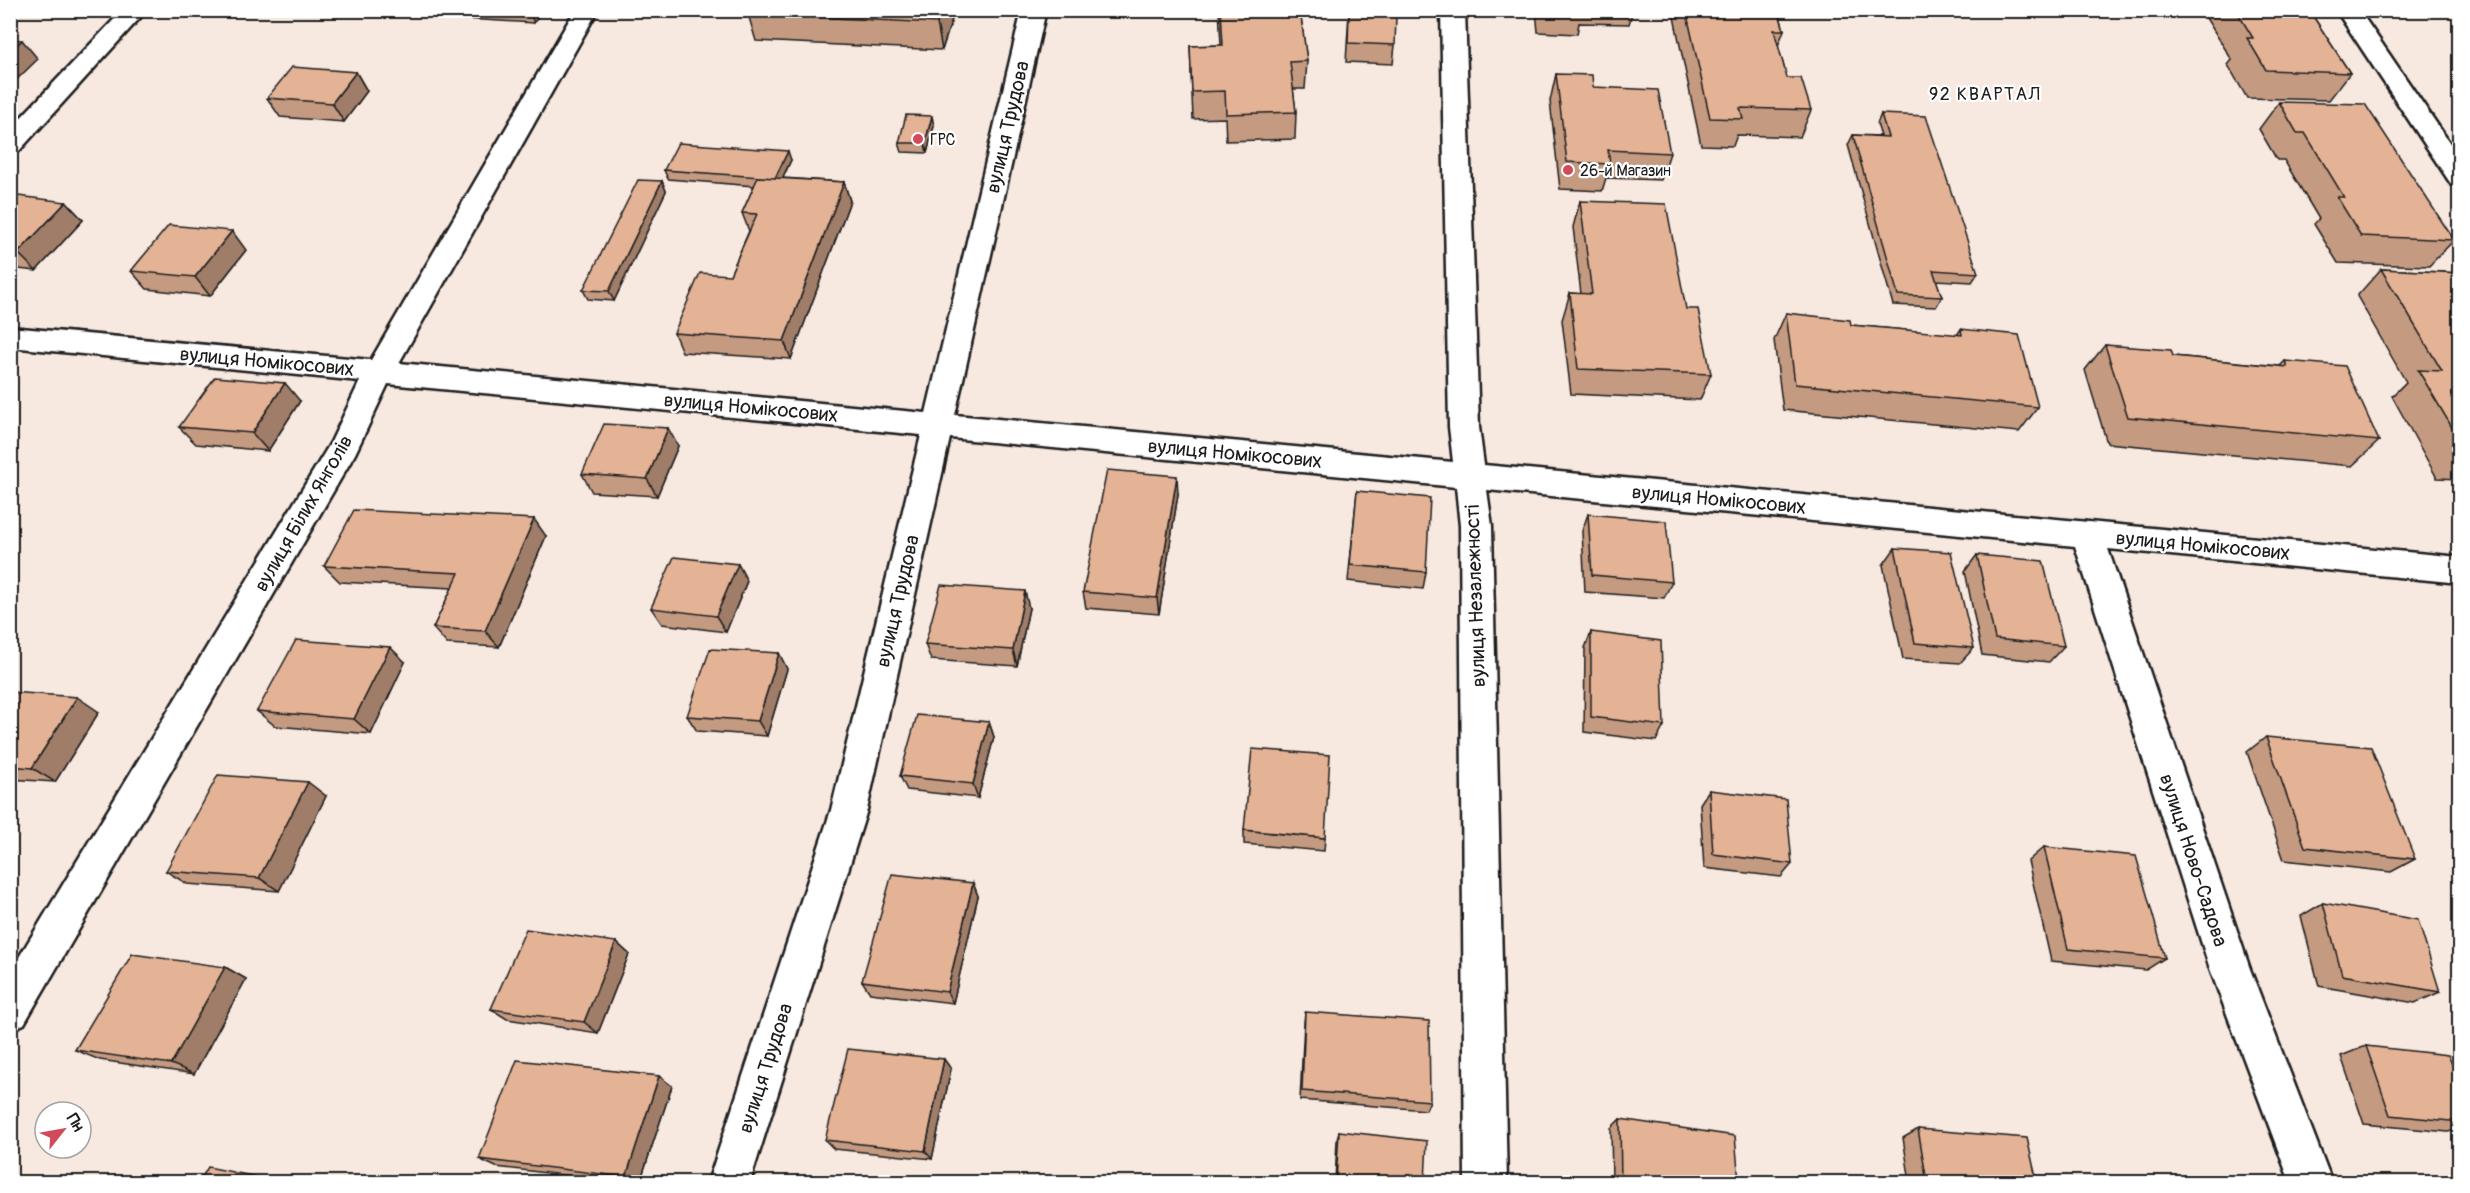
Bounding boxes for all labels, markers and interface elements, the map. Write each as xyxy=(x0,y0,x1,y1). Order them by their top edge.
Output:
street label: вулиця Трудова xyxy=(980,59,1035,196)
district label: 92 КВАРТАЛ xyxy=(1929,83,2041,106)
place label: ГРС xyxy=(930,130,956,150)
marker: ГРС xyxy=(911,132,925,146)
place label: 26-й Магазин xyxy=(1580,161,1671,181)
marker: 26-й Магазин xyxy=(1561,163,1575,177)
street label: вулиця Номікосових xyxy=(179,341,355,382)
street label: вулиця Номікосових xyxy=(663,387,839,428)
street label: вулиця Білих Янголів xyxy=(248,431,358,596)
street label: вулиця Номікосових xyxy=(1147,433,1323,474)
street label: вулиця Номікосових xyxy=(1631,479,1807,520)
street label: вулиця Незалежності xyxy=(1460,504,1491,688)
street label: вулиця Номікосових xyxy=(2115,525,2291,566)
street label: вулиця Трудова xyxy=(870,533,925,670)
street label: вулиця Ново-Садова xyxy=(2154,771,2233,950)
street label: вулиця Трудова xyxy=(733,1000,798,1136)
north arrow xyxy=(33,1100,93,1160)
text: Пн xyxy=(62,1110,88,1135)

